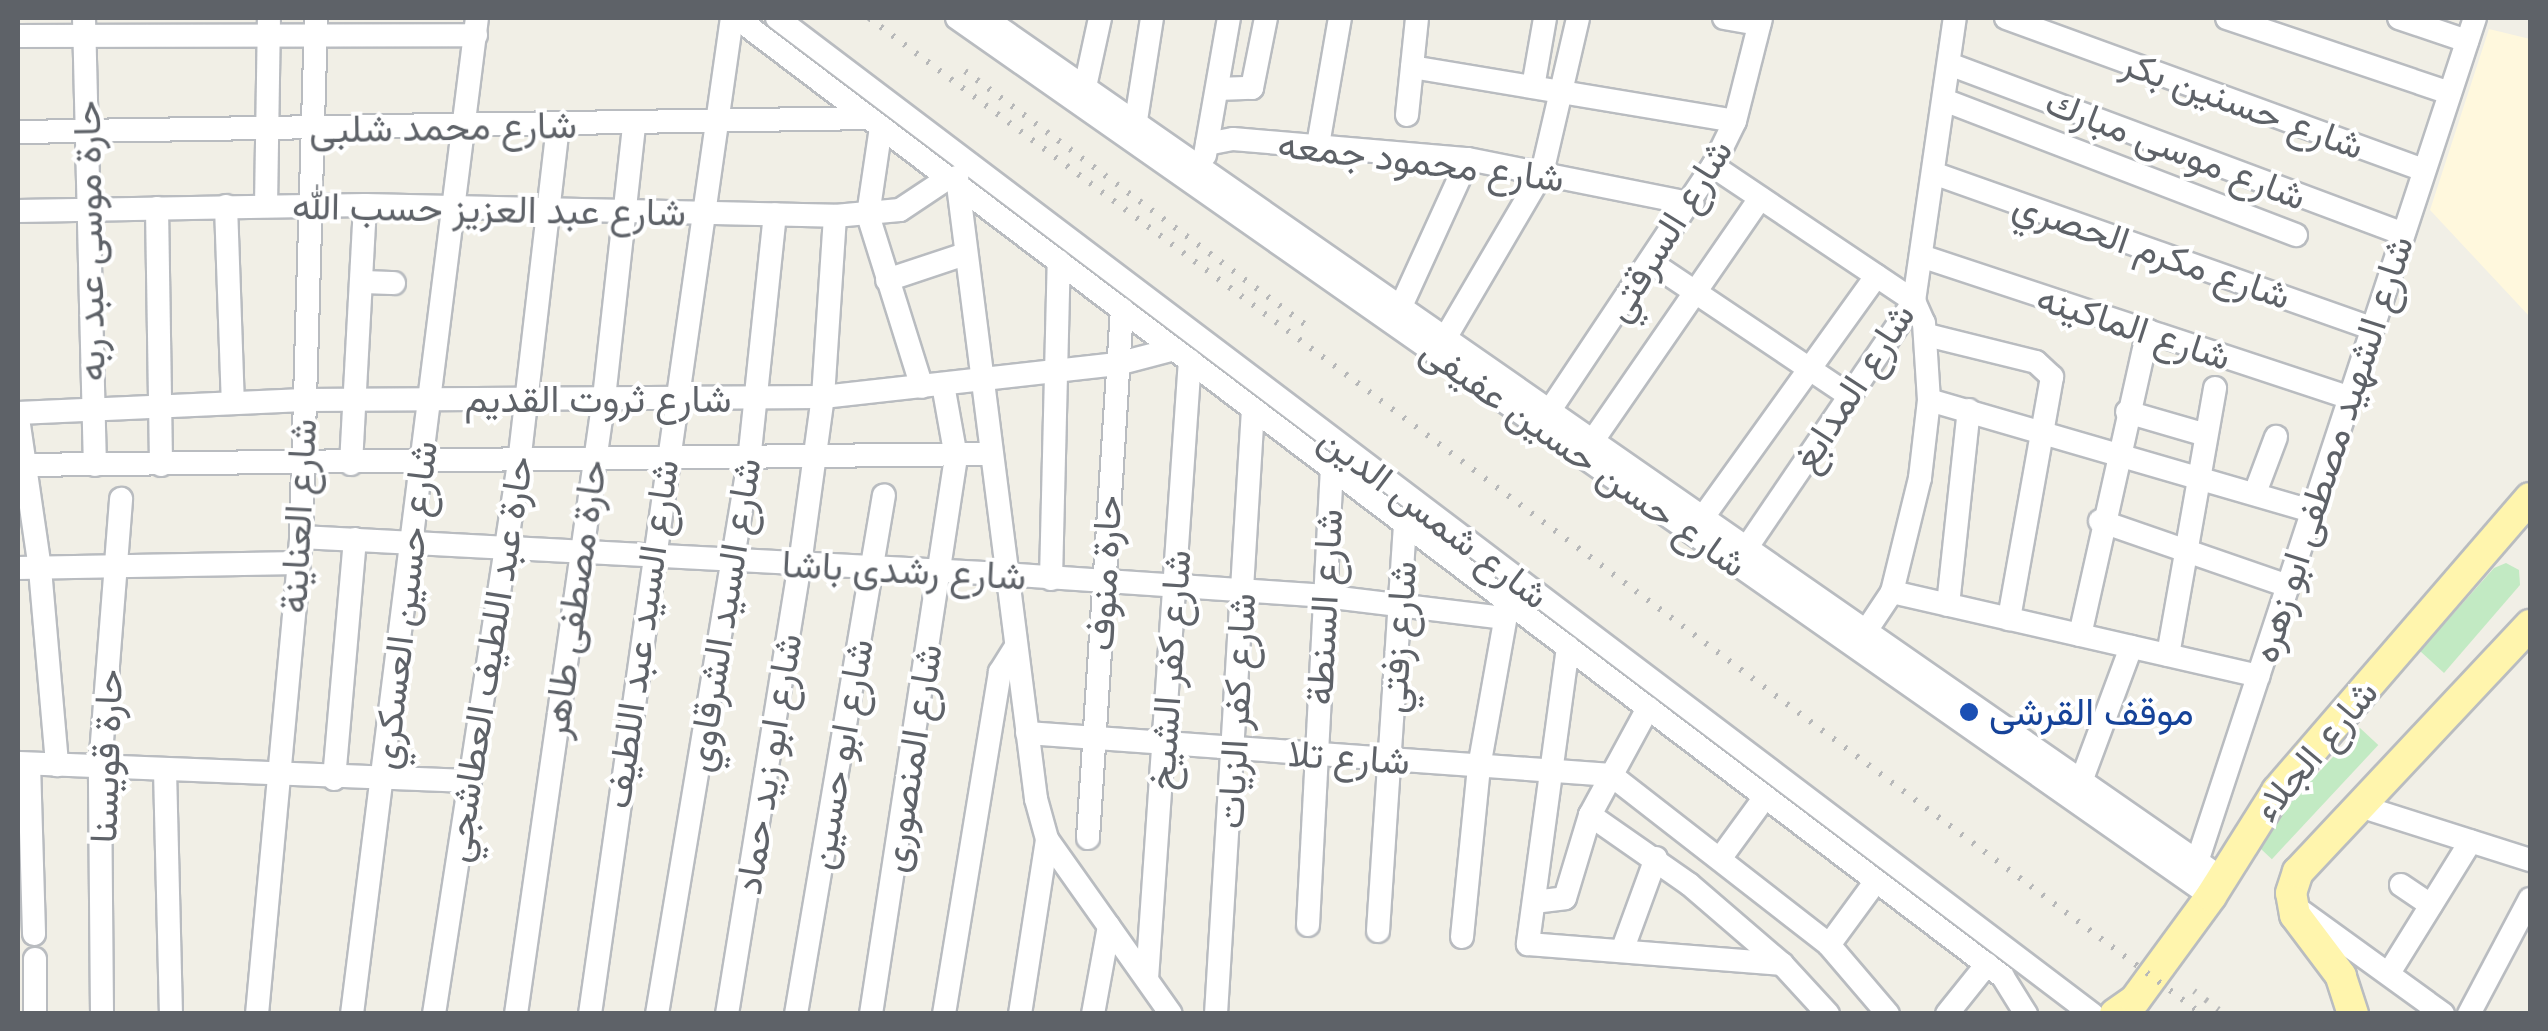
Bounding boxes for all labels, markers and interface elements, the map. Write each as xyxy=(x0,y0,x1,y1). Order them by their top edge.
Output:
street label: شارع حسنين بكر xyxy=(2116,39,2370,169)
street label: شارع موسى مبارك xyxy=(2039,78,2313,220)
street label: حارة موسى عبد ربه xyxy=(64,100,114,382)
street label: شارع محمد شلبى xyxy=(309,102,577,152)
street label: شارع محمود جمعه xyxy=(1275,121,1567,201)
street label: شارع السرقتي xyxy=(1594,131,1742,329)
street label: شارع مكرم الحصري xyxy=(2007,181,2297,319)
street label: شارع عبد العزيز حسب الله xyxy=(292,183,686,235)
street label: شارع الشهيد مصطفى ابو زهره xyxy=(2241,230,2423,668)
street label: شارع الماكينه xyxy=(2031,274,2237,380)
street label: شارع المدابغ xyxy=(1782,295,1924,479)
street label: شارع حسن حسين عفيفى xyxy=(1412,327,1756,587)
street label: شارع ثروت القديم xyxy=(465,376,731,422)
street label: شارع شمس الدين xyxy=(1310,416,1558,618)
street label: شارع العناينة xyxy=(270,417,326,615)
street label: شارع حسين العسكري xyxy=(361,438,447,772)
street label: حارة عبد اللطيف العطاشجي xyxy=(433,453,543,865)
street label: شارع السيد الشرقاوي xyxy=(676,455,770,775)
street label: حارة مصطفى طاهر xyxy=(532,457,616,741)
street label: شارع السيد عبد اللطيف xyxy=(594,457,688,811)
street label: حارة منوف xyxy=(1077,494,1131,652)
street label: شارع السنطة xyxy=(1296,508,1352,706)
street label: شارع رشدى باشا xyxy=(781,541,1027,599)
street label: شارع كفر الشيخ xyxy=(1138,548,1200,792)
street label: شارع زفتي xyxy=(1370,559,1426,715)
street label: شارع كفر الزيات xyxy=(1207,592,1265,830)
street label: شارع ابو زيد حماد xyxy=(725,630,811,898)
street label: شارع ابو حسين xyxy=(797,635,883,873)
street label: شارع المنصورى xyxy=(870,641,952,875)
street label: حارة قويسنا xyxy=(80,668,132,844)
street label: شارع الجلاء xyxy=(2243,670,2387,830)
place label: موقف القرشى xyxy=(1989,689,2194,735)
marker: موقف القرشى xyxy=(1958,701,1980,723)
street label: شارع تلا xyxy=(1287,730,1411,784)

